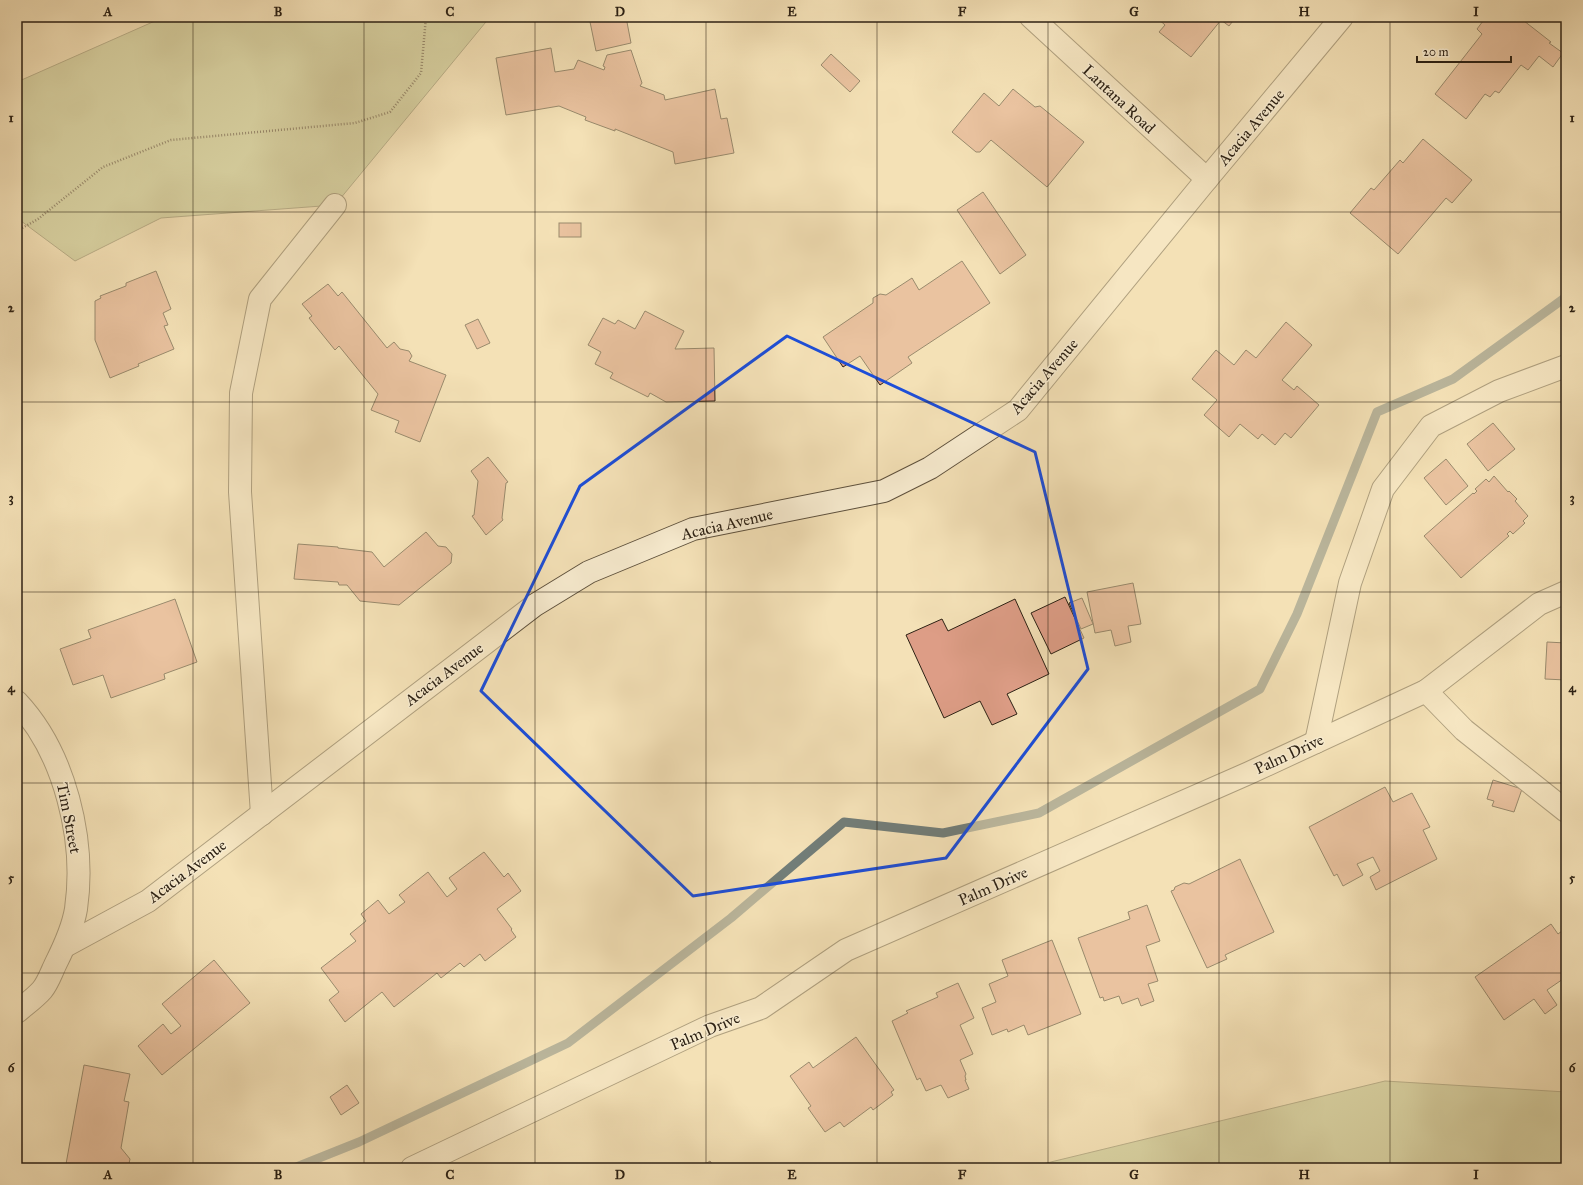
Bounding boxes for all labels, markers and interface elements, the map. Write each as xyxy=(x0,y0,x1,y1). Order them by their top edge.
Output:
text: A xyxy=(103,4,113,20)
text: B xyxy=(274,4,283,20)
text: C xyxy=(446,4,455,20)
text: D xyxy=(615,4,625,20)
text: E xyxy=(787,4,797,20)
text: F xyxy=(958,4,967,20)
text: G xyxy=(1129,4,1139,20)
text: H xyxy=(1298,4,1310,20)
text: I xyxy=(1473,4,1479,20)
scale bar xyxy=(1417,38,1511,64)
text: 20 m xyxy=(1423,45,1449,59)
street label: Lantana Road xyxy=(1079,60,1159,138)
street label: Acacia Avenue xyxy=(1213,85,1289,170)
text: 1 xyxy=(8,110,14,126)
text: 1 xyxy=(1569,110,1575,126)
text: 2 xyxy=(8,300,15,316)
text: 2 xyxy=(1569,300,1576,316)
street label: Acacia Avenue xyxy=(1005,334,1082,418)
text: 3 xyxy=(8,490,14,506)
text: 3 xyxy=(1569,490,1575,506)
street label: Acacia Avenue xyxy=(678,504,775,544)
street label: Acacia Avenue xyxy=(400,638,487,710)
text: 4 xyxy=(7,680,15,696)
text: 4 xyxy=(1568,680,1576,696)
street label: Palm Drive xyxy=(1252,730,1327,778)
street label: Tim Street xyxy=(53,781,85,855)
street label: Acacia Avenue xyxy=(143,835,230,907)
street label: Palm Drive xyxy=(955,862,1031,910)
text: 5 xyxy=(8,870,15,886)
text: 5 xyxy=(1569,870,1576,886)
street label: Palm Drive xyxy=(667,1008,743,1054)
text: 6 xyxy=(8,1060,16,1076)
text: 6 xyxy=(1569,1060,1577,1076)
text: A xyxy=(103,1167,113,1183)
text: B xyxy=(274,1167,283,1183)
text: C xyxy=(446,1167,455,1183)
text: D xyxy=(615,1167,625,1183)
text: E xyxy=(787,1167,797,1183)
text: F xyxy=(958,1167,967,1183)
text: G xyxy=(1129,1167,1139,1183)
text: H xyxy=(1298,1167,1310,1183)
text: I xyxy=(1473,1167,1479,1183)

